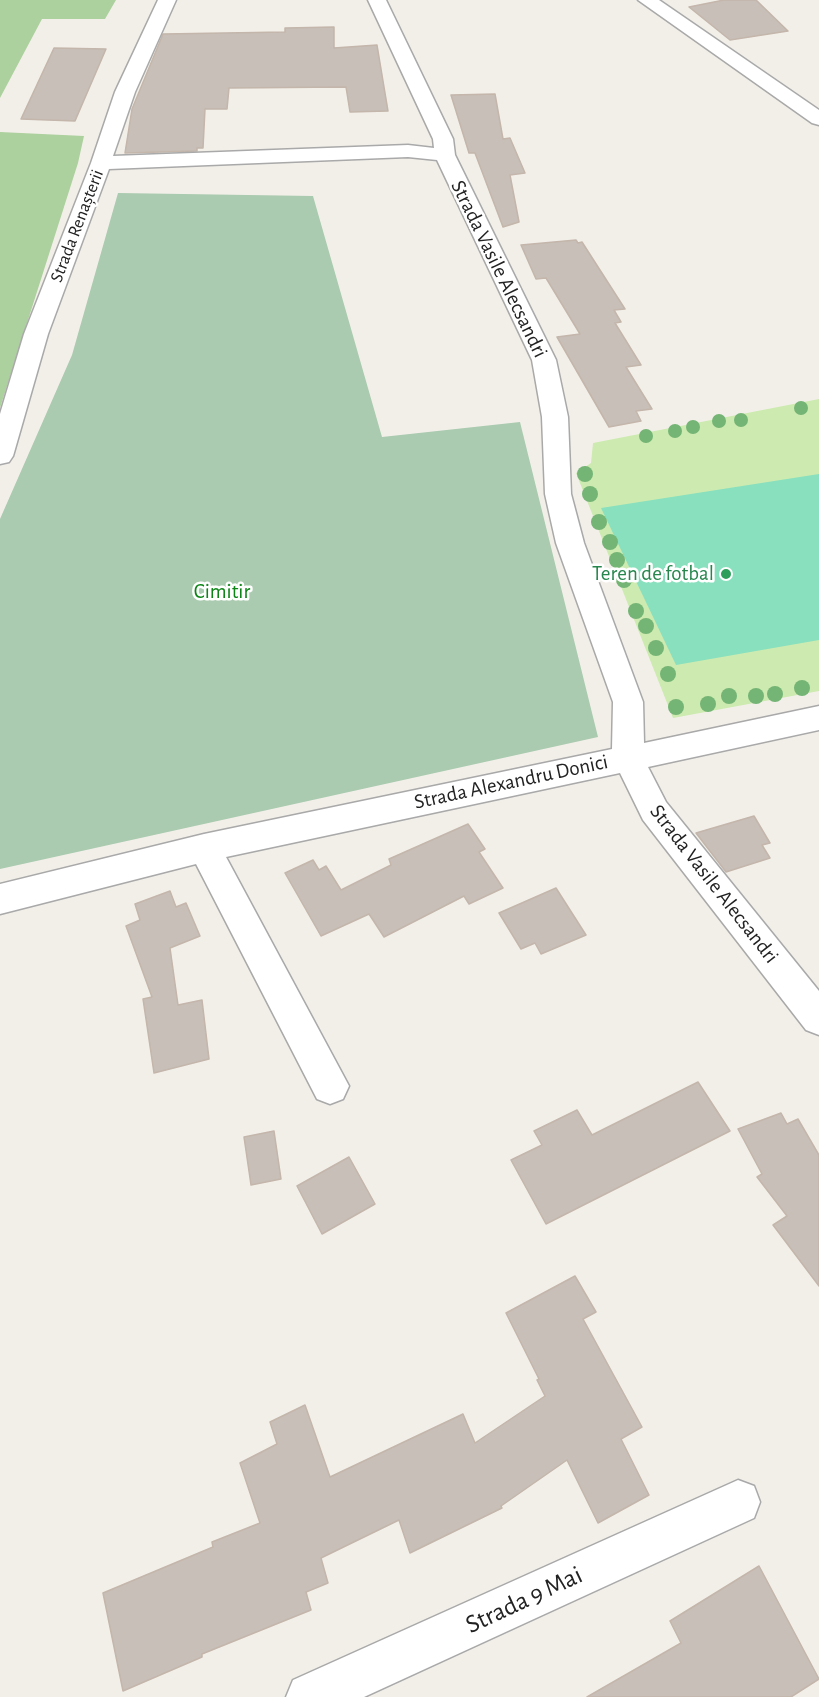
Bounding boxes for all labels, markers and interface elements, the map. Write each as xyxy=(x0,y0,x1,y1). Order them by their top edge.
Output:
street label: Strada Renașterii xyxy=(46,167,108,285)
street label: Strada Vasile Alecsandri xyxy=(445,176,553,362)
place label: Teren de fotbal xyxy=(592,561,714,587)
marker: Teren de fotbal xyxy=(719,567,733,581)
park label: Cimitir xyxy=(194,579,250,605)
street label: Strada Alexandru Donici xyxy=(412,749,610,815)
street label: Strada Vasile Alecsandri xyxy=(644,800,784,968)
street label: Strada 9 Mai xyxy=(461,1559,587,1641)

